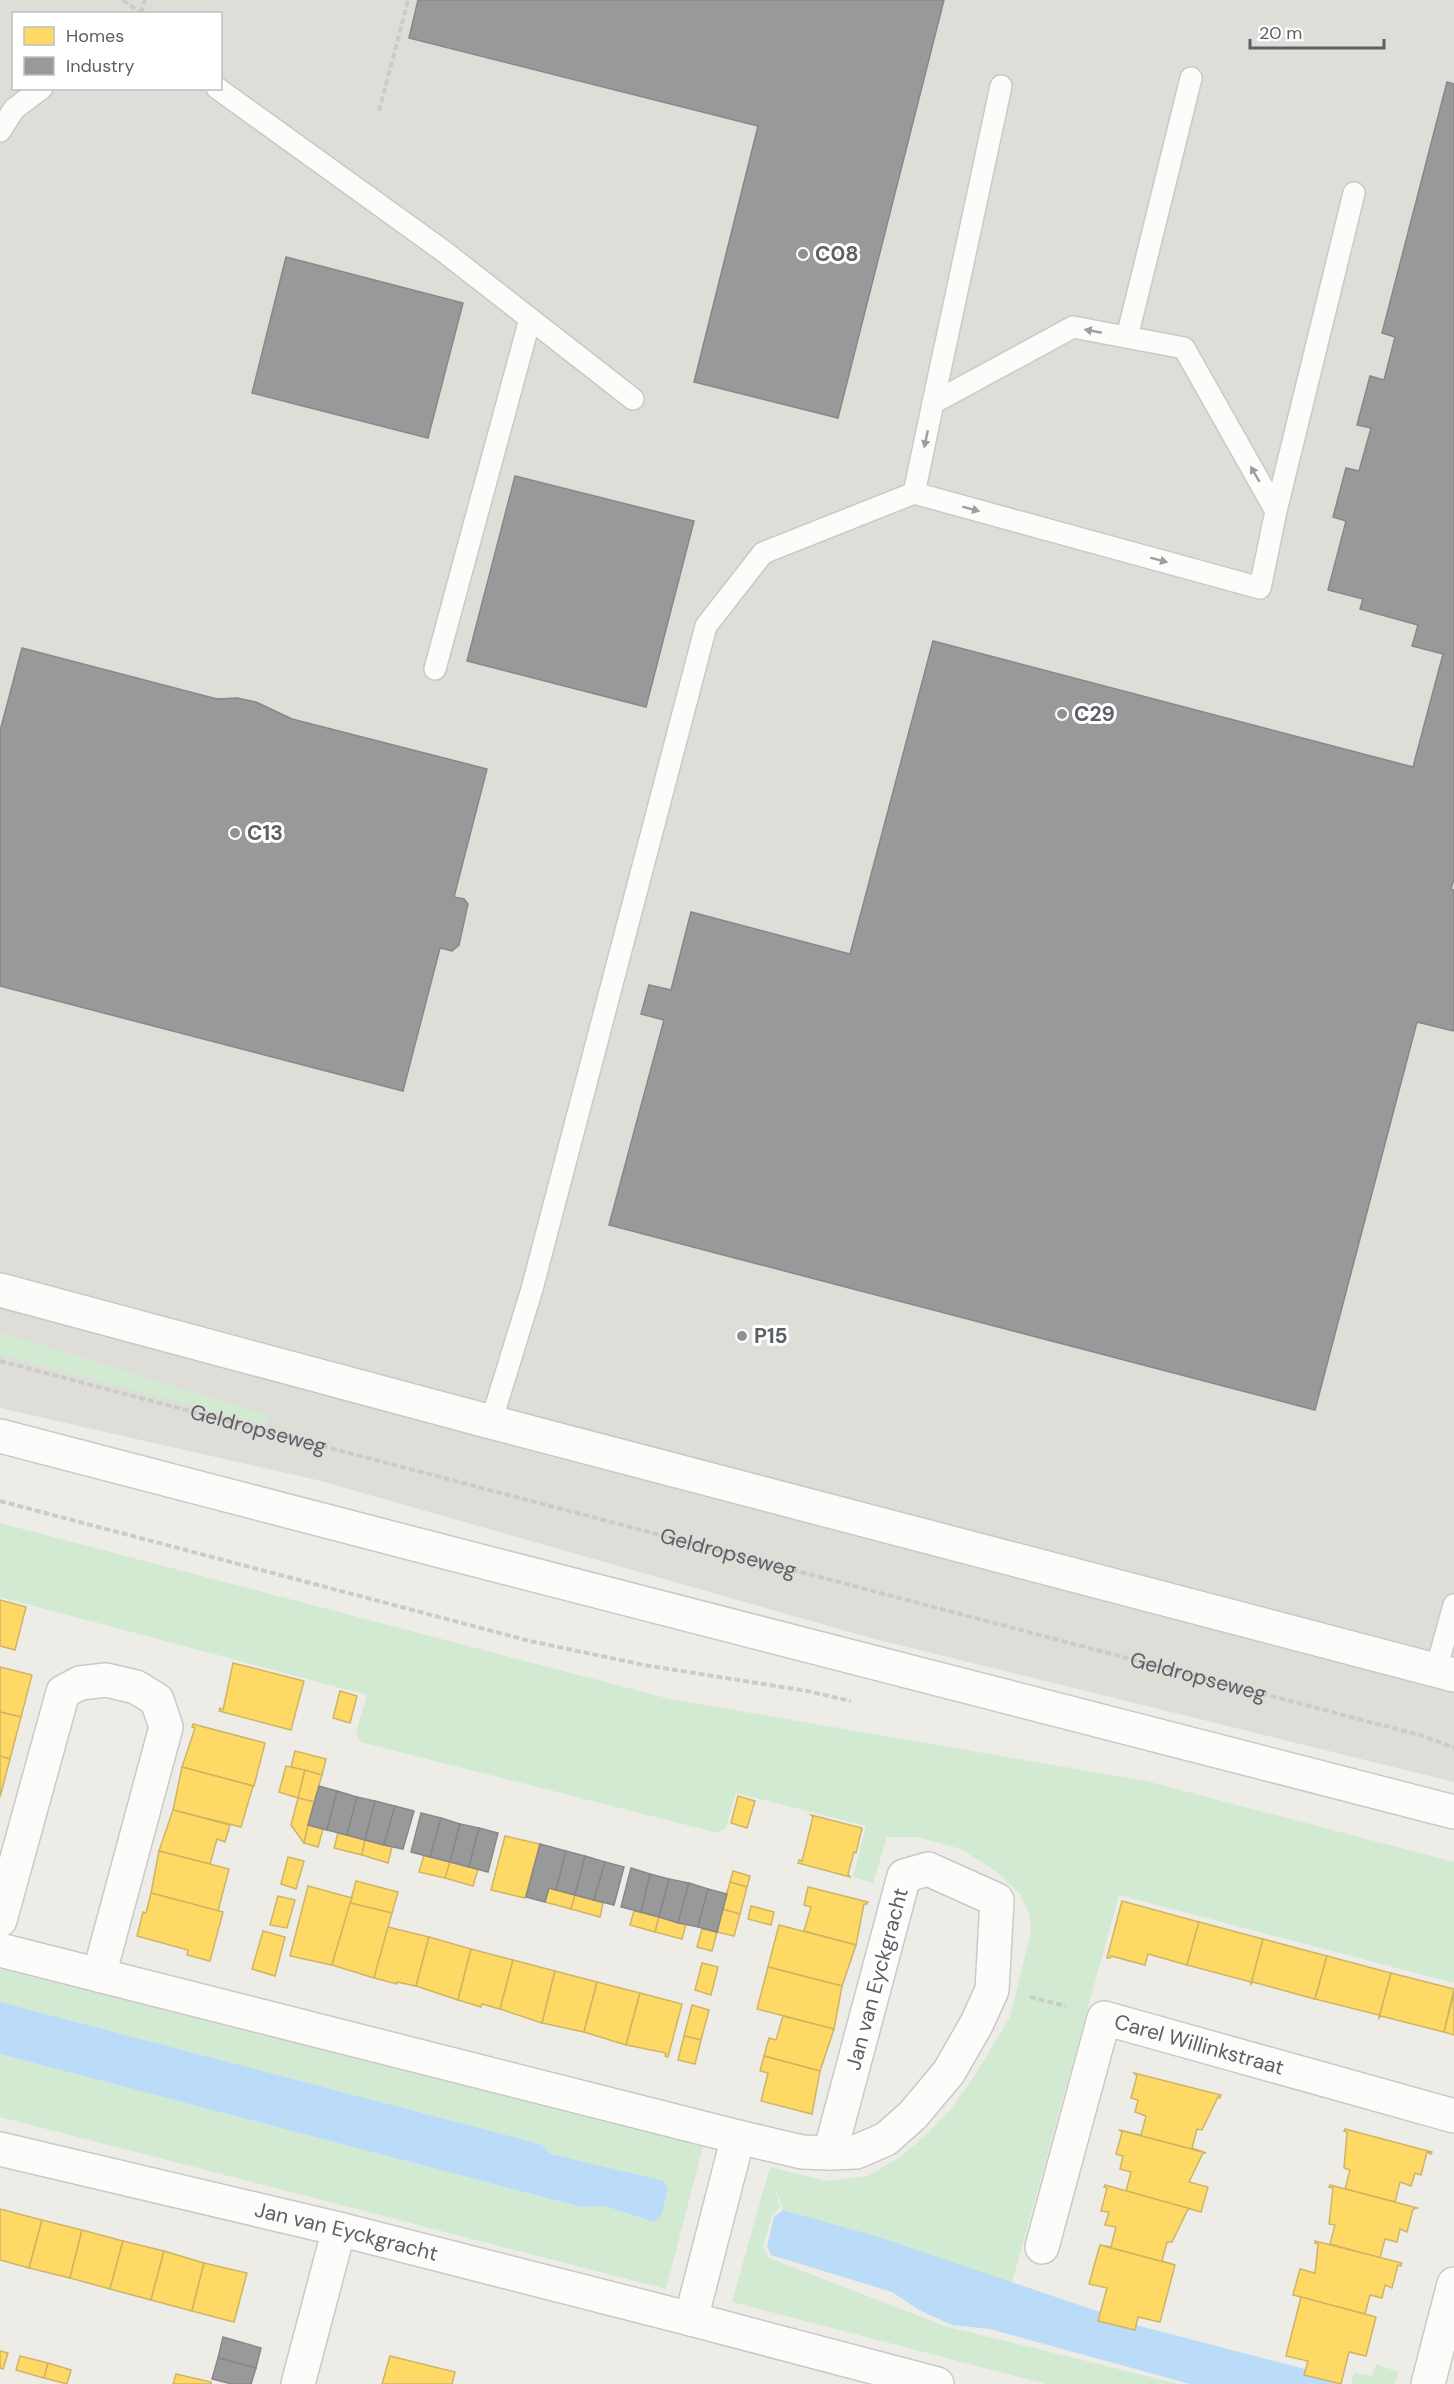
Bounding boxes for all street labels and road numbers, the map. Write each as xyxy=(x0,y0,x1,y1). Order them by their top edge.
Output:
street label: Geldropseweg xyxy=(187,1398,330,1460)
street label: Geldropseweg xyxy=(657,1522,800,1584)
street label: Geldropseweg xyxy=(1127,1645,1270,1708)
street label: Jan van Eyckgracht xyxy=(839,1885,915,2073)
street label: Carel Willinkstraat xyxy=(1111,2008,1287,2082)
street label: Jan van Eyckgracht xyxy=(252,2196,441,2268)

